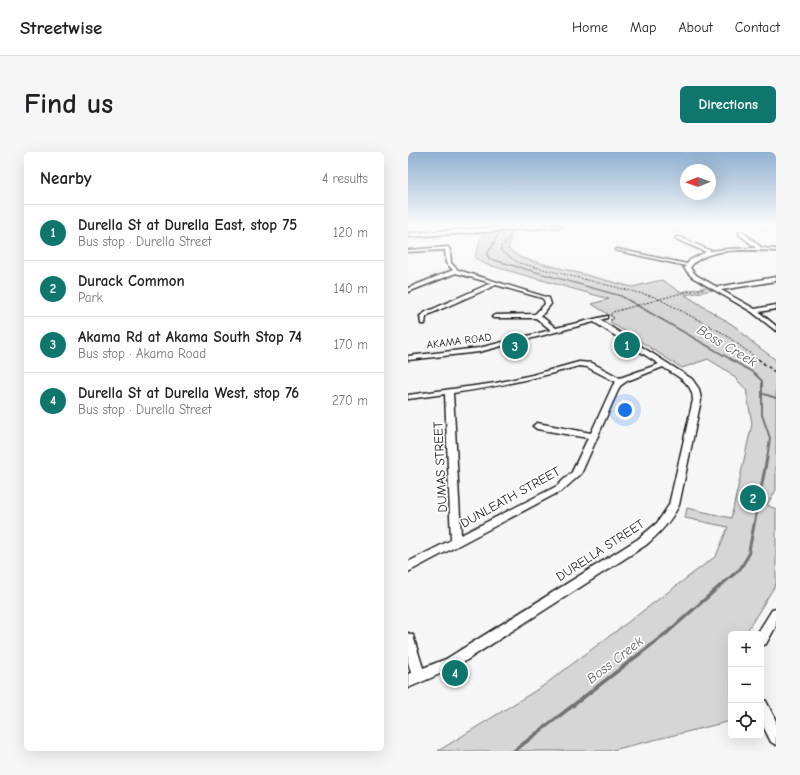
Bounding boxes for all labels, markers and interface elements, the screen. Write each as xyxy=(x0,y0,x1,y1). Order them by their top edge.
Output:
text: Streetwise xyxy=(20,17,102,39)
text: Home xyxy=(572,19,608,36)
text: Map xyxy=(630,19,656,36)
text: About xyxy=(678,19,713,36)
text: Contact xyxy=(735,19,780,36)
button: Directions xyxy=(680,86,776,123)
text: Find us xyxy=(24,88,113,120)
north arrow xyxy=(680,164,716,200)
text: Nearby xyxy=(40,169,91,188)
text: 4 results xyxy=(322,171,368,186)
text: Durella St at Durella East, stop 75 xyxy=(78,216,297,234)
text: 1 xyxy=(50,225,56,240)
text: 120 m xyxy=(333,225,368,240)
text: Bus stop · Durella Street xyxy=(78,234,212,249)
text: Durack Common xyxy=(78,272,185,290)
text: 2 xyxy=(50,281,56,296)
text: 140 m xyxy=(334,281,368,296)
text: Park xyxy=(78,290,103,305)
water label: Boss Creek xyxy=(694,321,760,371)
text: Akama Rd at Akama South Stop 74 xyxy=(78,328,302,346)
pin: 1 xyxy=(614,330,640,360)
street label: AKAMA ROAD xyxy=(426,331,492,351)
pin: 3 xyxy=(502,331,528,361)
text: 3 xyxy=(50,337,56,352)
text: 170 m xyxy=(334,337,368,352)
text: Bus stop · Akama Road xyxy=(78,346,206,361)
text: Durella St at Durella West, stop 76 xyxy=(78,384,299,402)
text: 4 xyxy=(50,393,56,408)
text: 270 m xyxy=(332,393,368,408)
your location xyxy=(615,400,635,420)
text: Bus stop · Durella Street xyxy=(78,402,212,417)
street label: DUMAS STREET xyxy=(430,421,450,513)
street label: DUNLEATH STREET xyxy=(458,463,563,531)
pin: 2 xyxy=(740,483,766,513)
street label: DURELLA STREET xyxy=(553,516,647,584)
map controls xyxy=(728,631,764,739)
button: + xyxy=(728,631,764,667)
water label: Boss Creek xyxy=(583,633,647,687)
pin: 4 xyxy=(442,658,468,688)
button: − xyxy=(728,667,764,703)
button: locate xyxy=(728,703,764,739)

